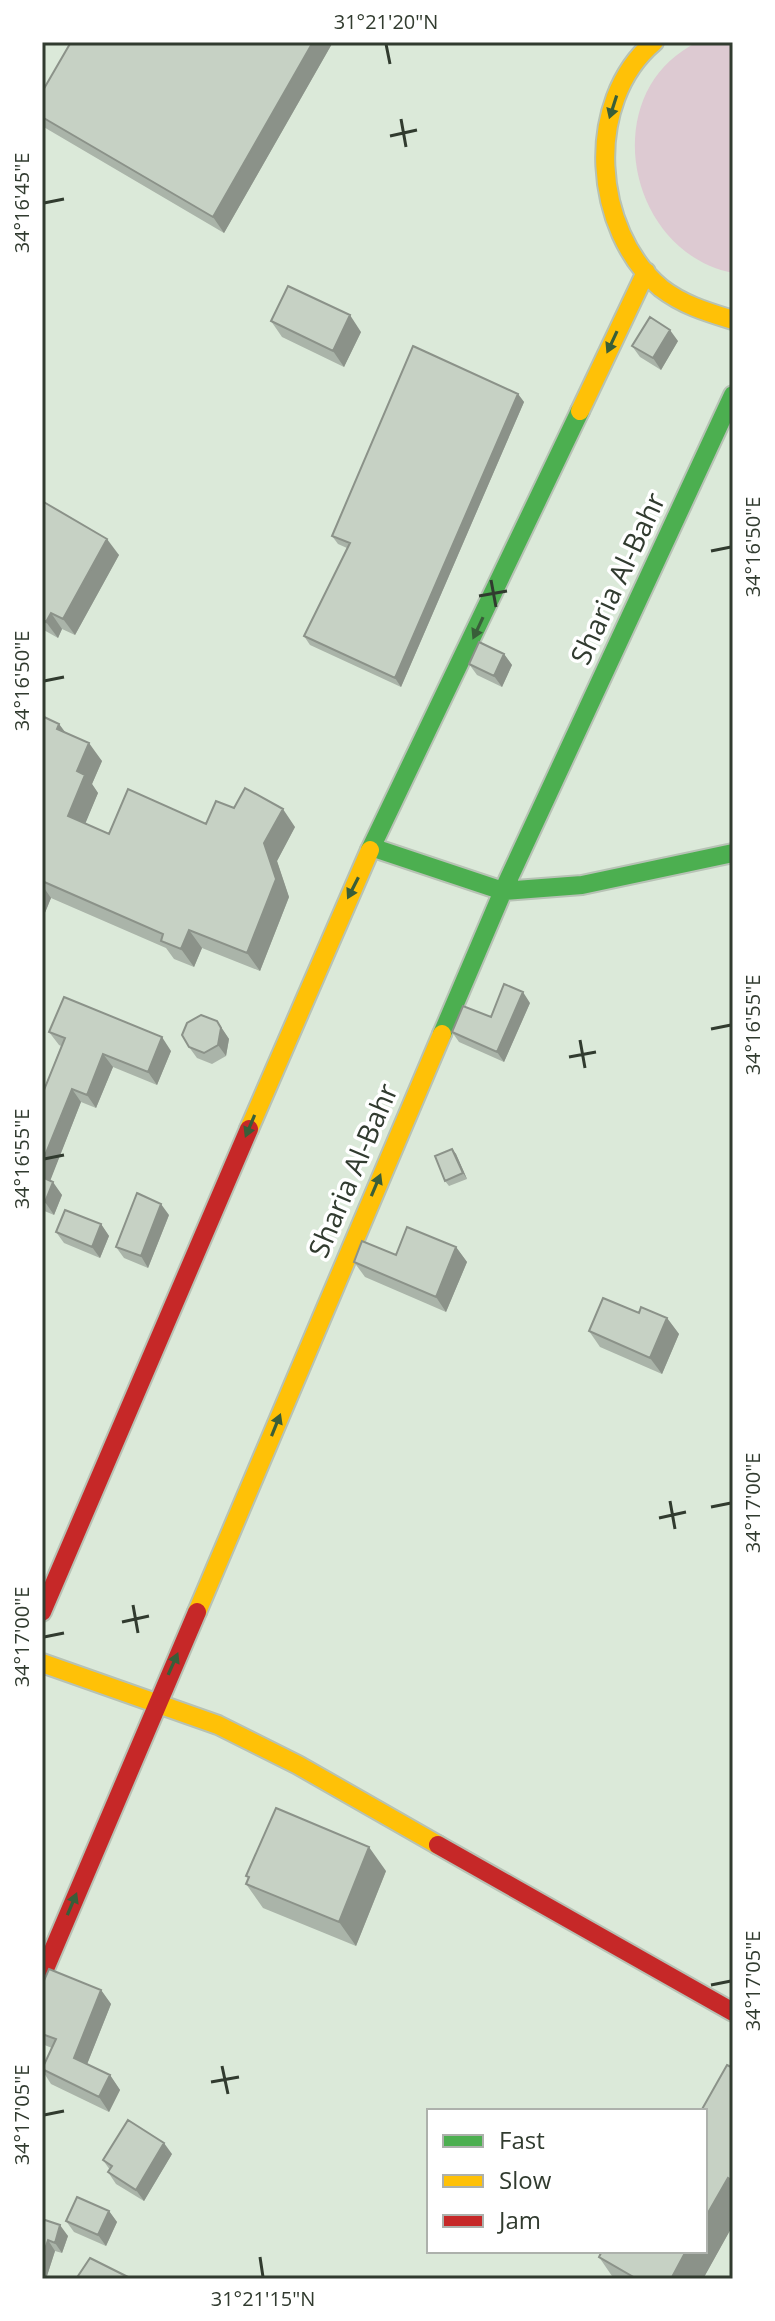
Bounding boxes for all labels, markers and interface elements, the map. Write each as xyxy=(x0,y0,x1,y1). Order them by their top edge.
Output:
text: 31°21'20"N xyxy=(334,8,438,35)
one-way arrow xyxy=(607,95,619,119)
text: 34°16'45"E xyxy=(8,153,35,253)
one-way arrow xyxy=(605,330,619,354)
street label: Sharia Al-Bahr xyxy=(561,485,674,670)
text: 34°16'50"E xyxy=(739,497,766,597)
one-way arrow xyxy=(471,616,485,640)
text: 34°16'50"E xyxy=(8,631,35,731)
one-way arrow xyxy=(347,876,360,899)
text: 34°16'55"E xyxy=(739,975,766,1075)
street label: Sharia Al-Bahr xyxy=(298,1077,406,1263)
text: 34°16'55"E xyxy=(8,1109,35,1209)
one-way arrow xyxy=(243,1114,256,1138)
one-way arrow xyxy=(370,1173,383,1197)
one-way arrow xyxy=(269,1413,282,1437)
text: 34°17'00"E xyxy=(739,1453,766,1553)
text: 34°17'00"E xyxy=(8,1587,35,1687)
one-way arrow xyxy=(166,1652,179,1676)
one-way arrow xyxy=(66,1891,79,1915)
text: 34°17'05"E xyxy=(739,1931,766,2031)
text: 34°17'05"E xyxy=(8,2065,35,2165)
legend xyxy=(427,2109,707,2253)
text: Fast xyxy=(499,2123,545,2156)
text: Slow xyxy=(499,2163,552,2196)
text: Jam xyxy=(497,2203,541,2236)
text: 31°21'15"N xyxy=(211,2285,315,2312)

